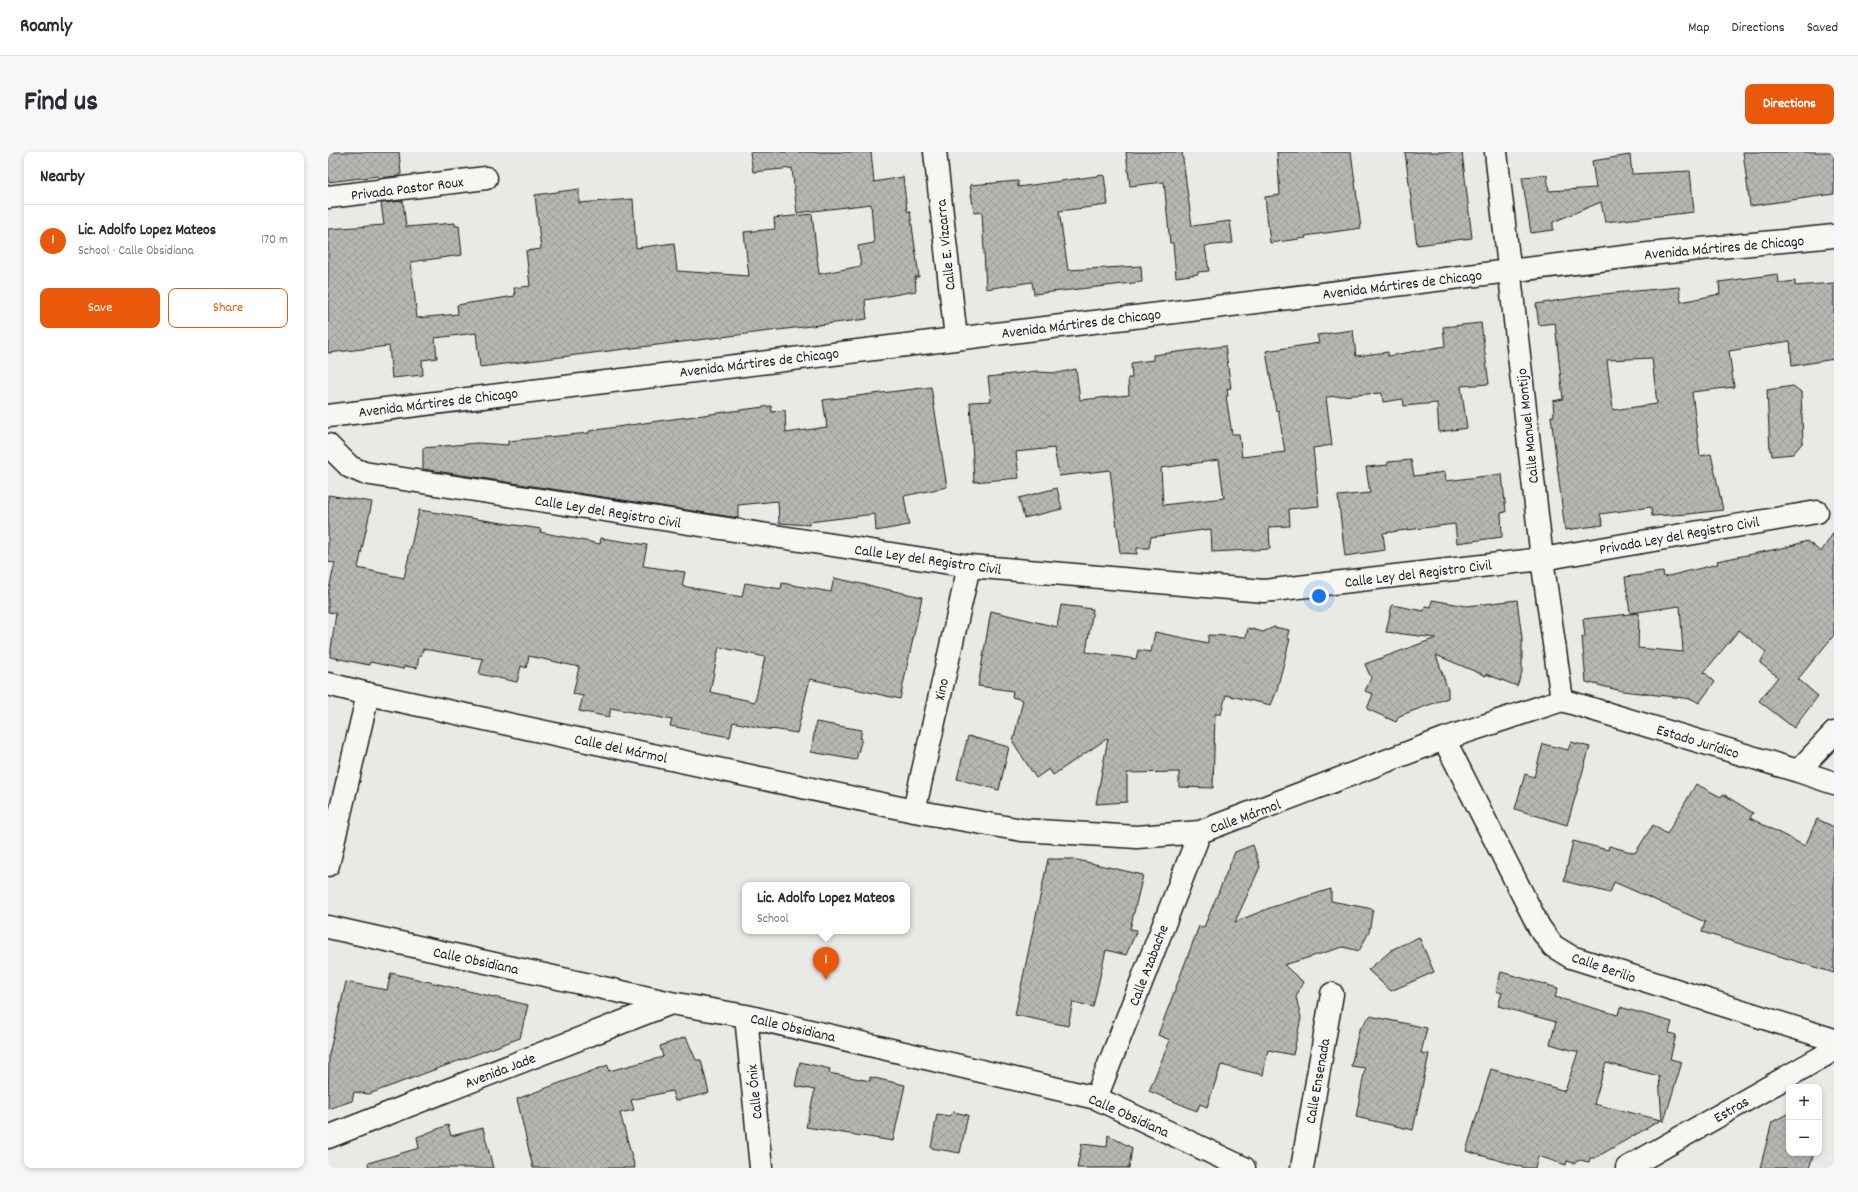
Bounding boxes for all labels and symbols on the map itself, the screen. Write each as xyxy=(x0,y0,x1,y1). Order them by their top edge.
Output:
street label: Privada Pastor Roux xyxy=(350,172,465,208)
street label: Calle E. Vizcarra xyxy=(931,197,963,291)
street label: Avenida Mártires de Chicago xyxy=(1643,231,1805,267)
street label: Avenida Mártires de Chicago xyxy=(1321,265,1484,307)
street label: Avenida Mártires de Chicago xyxy=(1000,304,1163,346)
street label: Avenida Mártires de Chicago xyxy=(678,343,841,385)
street label: Calle Manuel Montijo xyxy=(1512,367,1546,484)
street label: Avenida Mártires de Chicago xyxy=(357,383,520,425)
street label: Calle Ley del Registro Civil xyxy=(533,491,683,535)
street label: Privada Ley del Registro Civil xyxy=(1598,512,1762,562)
street label: Calle Ley del Registro Civil xyxy=(853,540,1003,582)
street label: Calle Ley del Registro Civil xyxy=(1343,555,1493,595)
your location xyxy=(1309,586,1329,606)
street label: Xino xyxy=(930,676,956,702)
street label: Estado Jurídico xyxy=(1653,720,1742,766)
street label: Calle del Mármol xyxy=(572,729,670,771)
street label: Calle Mármol xyxy=(1207,795,1285,841)
street label: Calle Azabache xyxy=(1124,921,1176,1010)
street label: Calle Obsidiana xyxy=(431,942,521,982)
pin: 1 xyxy=(813,947,839,980)
street label: Calle Berilio xyxy=(1568,948,1639,990)
street label: Calle Obsidiana xyxy=(748,1008,838,1050)
street label: Calle Ensenada xyxy=(1301,1036,1337,1126)
street label: Avenida Jade xyxy=(462,1048,540,1095)
street label: Calle Ónix xyxy=(742,1063,770,1120)
street label: Calle Obsidiana xyxy=(1084,1089,1173,1145)
street label: Estras xyxy=(1710,1092,1754,1130)

